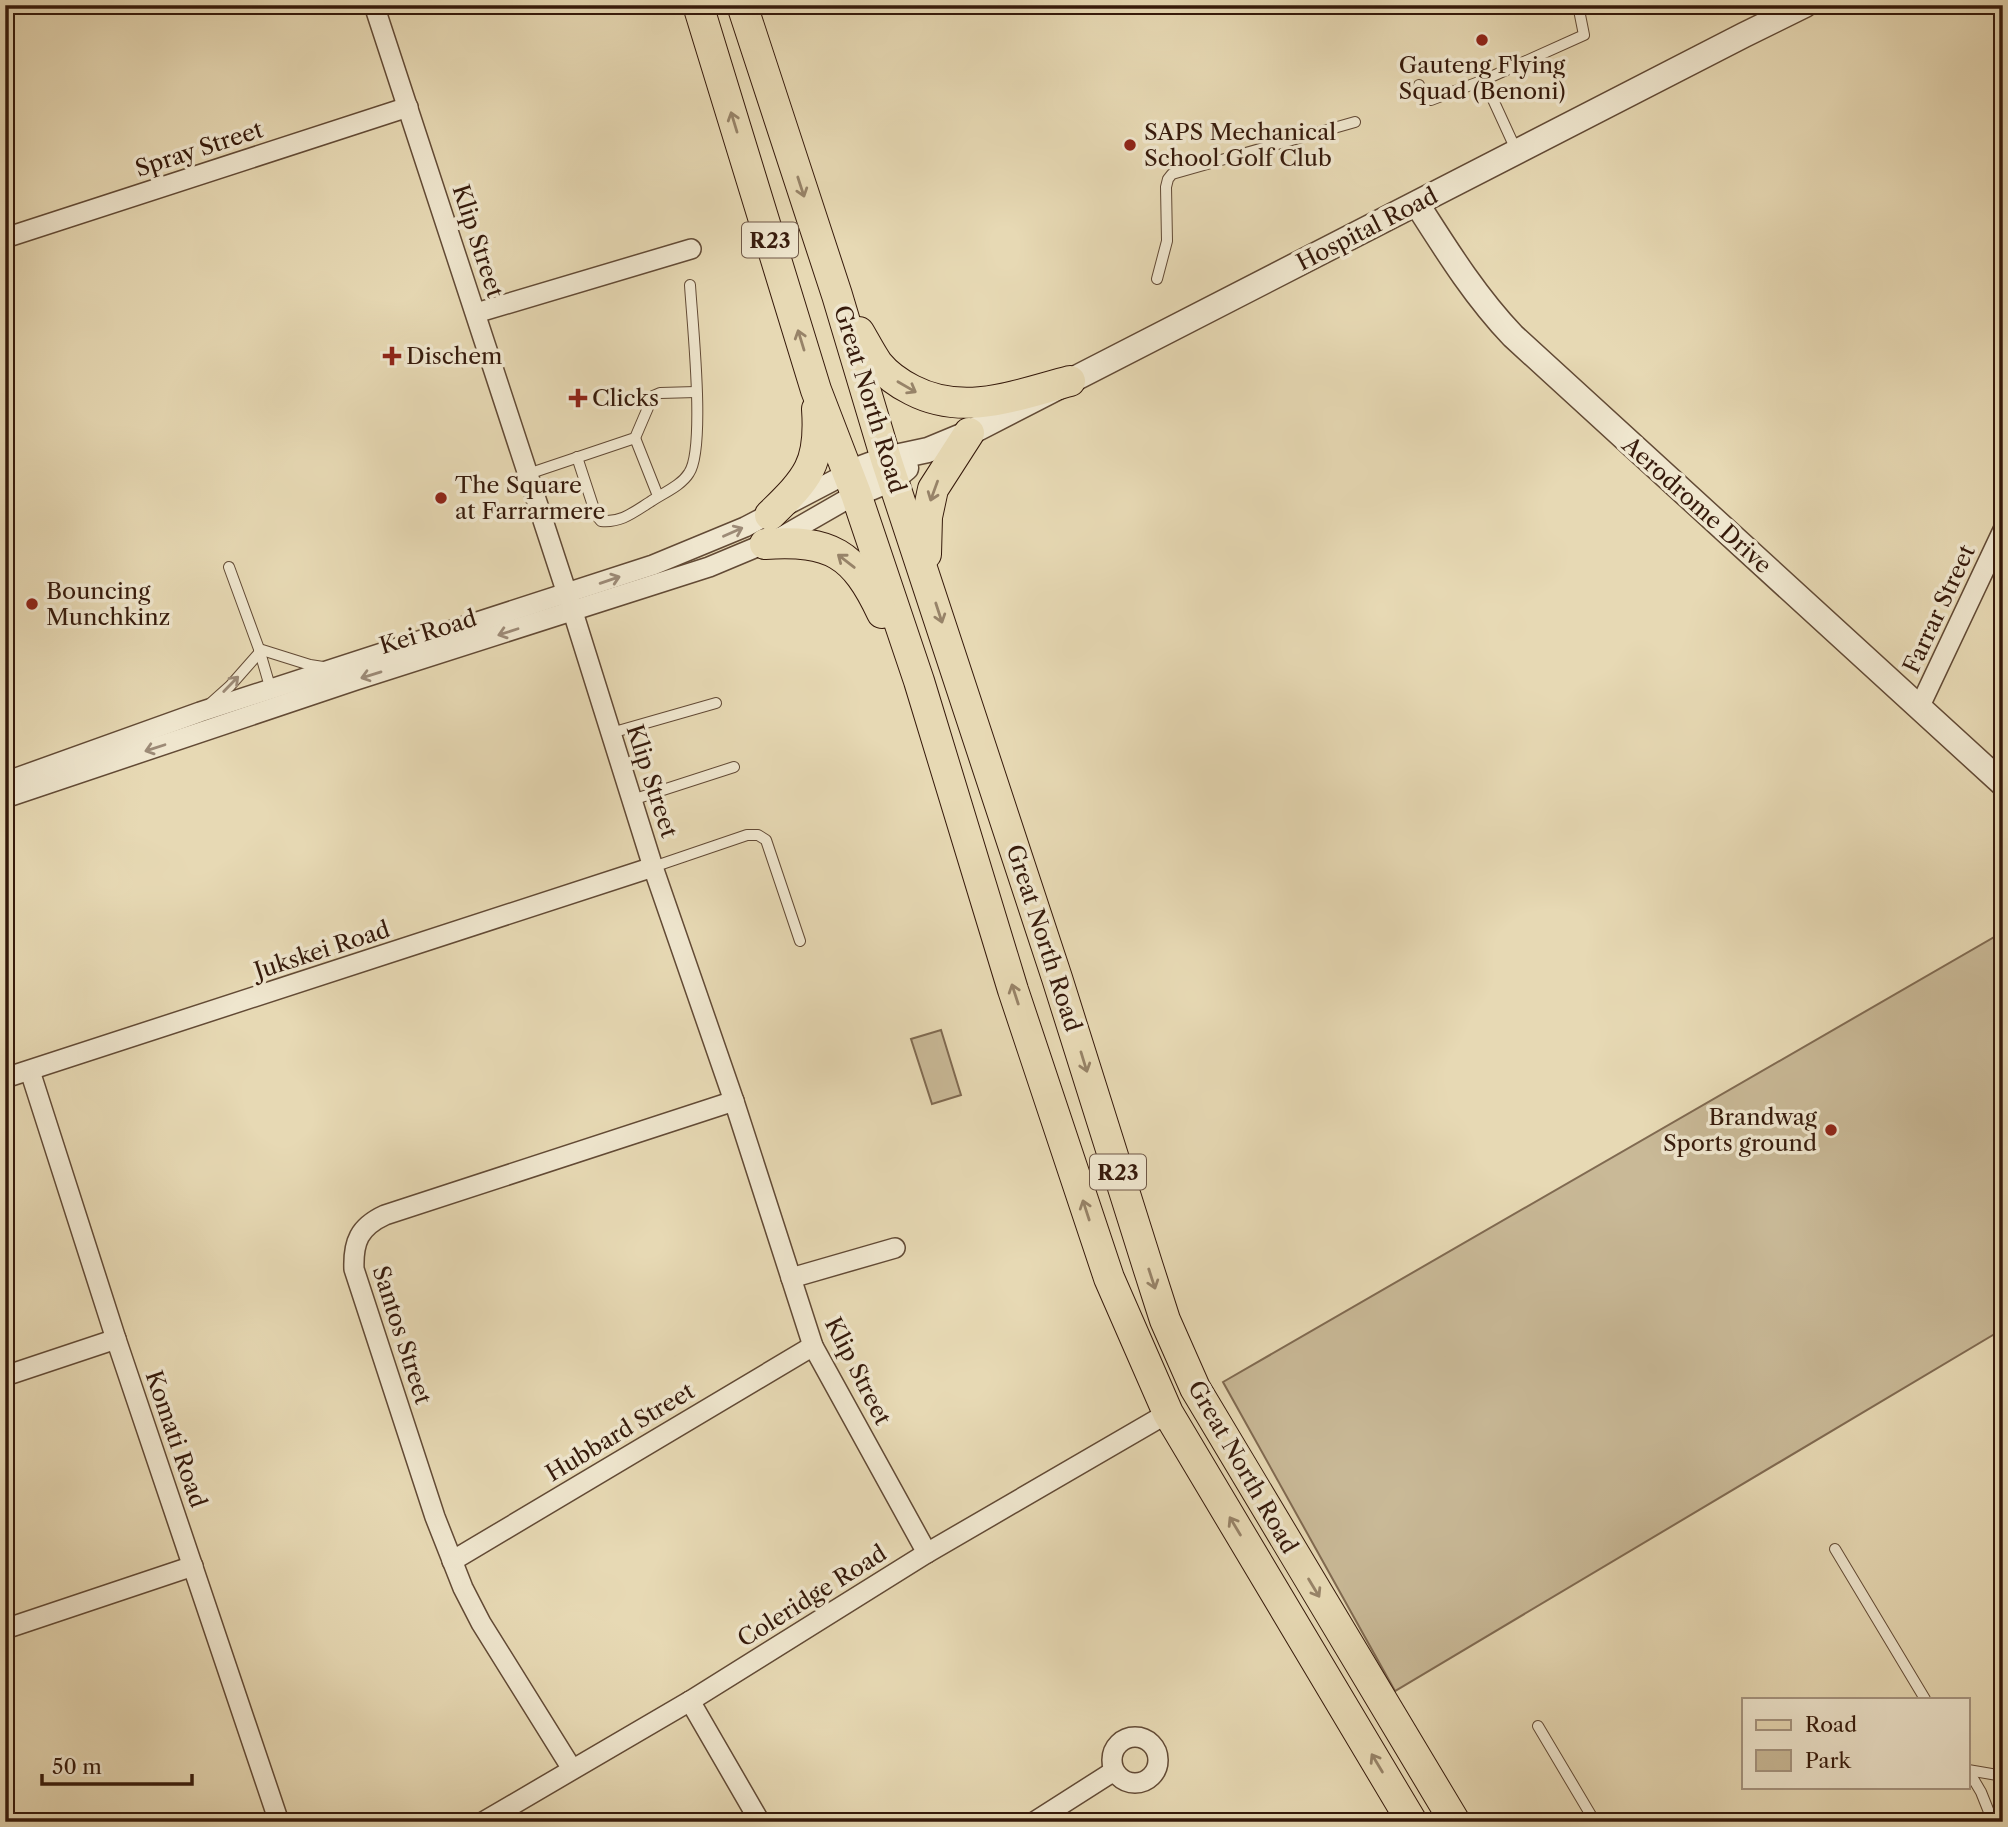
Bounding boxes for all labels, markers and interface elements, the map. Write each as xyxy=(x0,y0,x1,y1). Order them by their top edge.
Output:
marker: Gauteng Flying Squad (Benoni) xyxy=(1474,32,1490,48)
place label: Gauteng Flying Squad (Benoni) xyxy=(1399,51,1566,105)
one-way arrow xyxy=(727,112,739,134)
street label: Spray Street xyxy=(132,115,266,183)
place label: SAPS Mechanical School Golf Club xyxy=(1144,118,1336,172)
marker: SAPS Mechanical School Golf Club xyxy=(1122,137,1138,153)
one-way arrow xyxy=(796,175,808,197)
street label: Klip Street xyxy=(447,181,509,301)
street label: Hospital Road xyxy=(1292,181,1442,277)
road number: R23 xyxy=(742,222,798,258)
street label: Great North Road xyxy=(828,302,912,496)
one-way arrow xyxy=(794,329,807,351)
place label: Dischem xyxy=(406,342,502,370)
marker: Dischem xyxy=(384,348,400,364)
one-way arrow xyxy=(897,380,917,394)
place label: Clicks xyxy=(592,384,659,412)
marker: Clicks xyxy=(570,390,586,406)
street label: Aerodrome Drive xyxy=(1616,430,1777,579)
place label: The Square at Farrarmere xyxy=(455,471,605,525)
one-way arrow xyxy=(927,480,939,502)
marker: The Square at Farrarmere xyxy=(433,490,449,506)
one-way arrow xyxy=(722,525,743,538)
street label: Farrar Street xyxy=(1897,540,1981,678)
one-way arrow xyxy=(838,553,856,568)
one-way arrow xyxy=(599,573,621,585)
place label: Bouncing Munchkinz xyxy=(46,577,170,631)
marker: Bouncing Munchkinz xyxy=(24,596,40,612)
one-way arrow xyxy=(933,601,946,623)
street label: Kei Road xyxy=(376,604,480,660)
one-way arrow xyxy=(497,627,519,640)
one-way arrow xyxy=(360,670,382,683)
one-way arrow xyxy=(223,675,240,692)
street label: Klip Street xyxy=(621,721,683,841)
one-way arrow xyxy=(145,743,167,755)
street label: Great North Road xyxy=(1001,841,1087,1035)
street label: Jukskei Road xyxy=(248,915,393,986)
one-way arrow xyxy=(1008,983,1021,1005)
one-way arrow xyxy=(1078,1051,1091,1073)
place label: Brandwag Sports ground xyxy=(1663,1103,1818,1157)
marker: Brandwag Sports ground xyxy=(1823,1122,1839,1138)
road number: R23 xyxy=(1090,1154,1146,1190)
one-way arrow xyxy=(1079,1200,1091,1222)
street label: Santos Street xyxy=(366,1262,438,1408)
one-way arrow xyxy=(1147,1268,1159,1290)
street label: Klip Street xyxy=(819,1312,897,1430)
street label: Komati Road xyxy=(140,1367,212,1511)
street label: Great North Road xyxy=(1182,1376,1304,1558)
street label: Hubbard Street xyxy=(541,1377,699,1487)
one-way arrow xyxy=(1228,1516,1242,1536)
street label: Coleridge Road xyxy=(732,1539,892,1653)
one-way arrow xyxy=(1307,1578,1321,1598)
legend xyxy=(1742,1698,1969,1788)
text: Road xyxy=(1805,1712,1857,1737)
scale bar xyxy=(42,1743,192,1787)
text: Park xyxy=(1805,1748,1851,1773)
text: 50 m xyxy=(52,1754,102,1779)
one-way arrow xyxy=(1369,1754,1383,1774)

